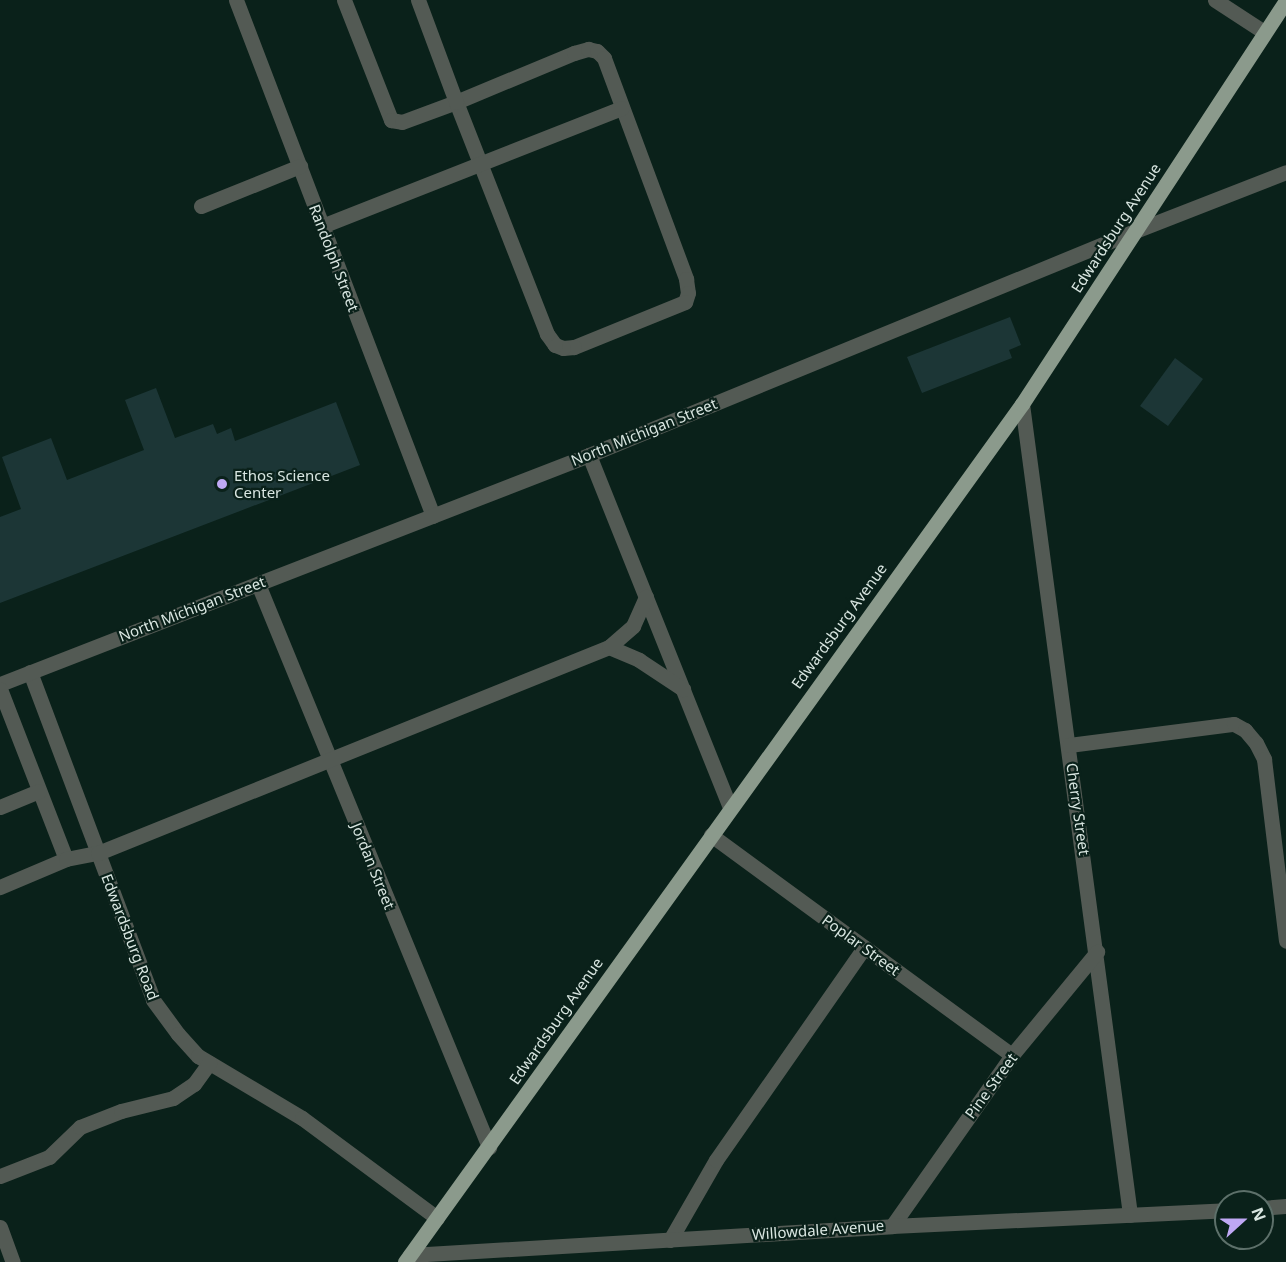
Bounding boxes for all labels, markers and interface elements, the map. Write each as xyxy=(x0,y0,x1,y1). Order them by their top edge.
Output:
street label: Edwardsburg Avenue xyxy=(1067,160,1165,296)
street label: Randolph Street xyxy=(305,202,363,314)
street label: North Michigan Street xyxy=(568,394,720,470)
place label: Ethos Science Center xyxy=(234,466,330,501)
marker: Ethos Science Center xyxy=(215,477,229,491)
street label: Edwardsburg Avenue xyxy=(788,560,890,692)
street label: North Michigan Street xyxy=(116,573,268,645)
street label: Cherry Street xyxy=(1063,762,1093,856)
street label: Jordan Street xyxy=(347,820,399,912)
street label: Edwardsburg Road xyxy=(98,871,162,1003)
street label: Poplar Street xyxy=(819,911,903,979)
street label: Edwardsburg Avenue xyxy=(505,954,607,1088)
street label: Pine Street xyxy=(961,1050,1021,1122)
north arrow xyxy=(1214,1190,1274,1250)
text: N xyxy=(1246,1204,1272,1224)
street label: Willowdale Avenue xyxy=(751,1216,885,1244)

